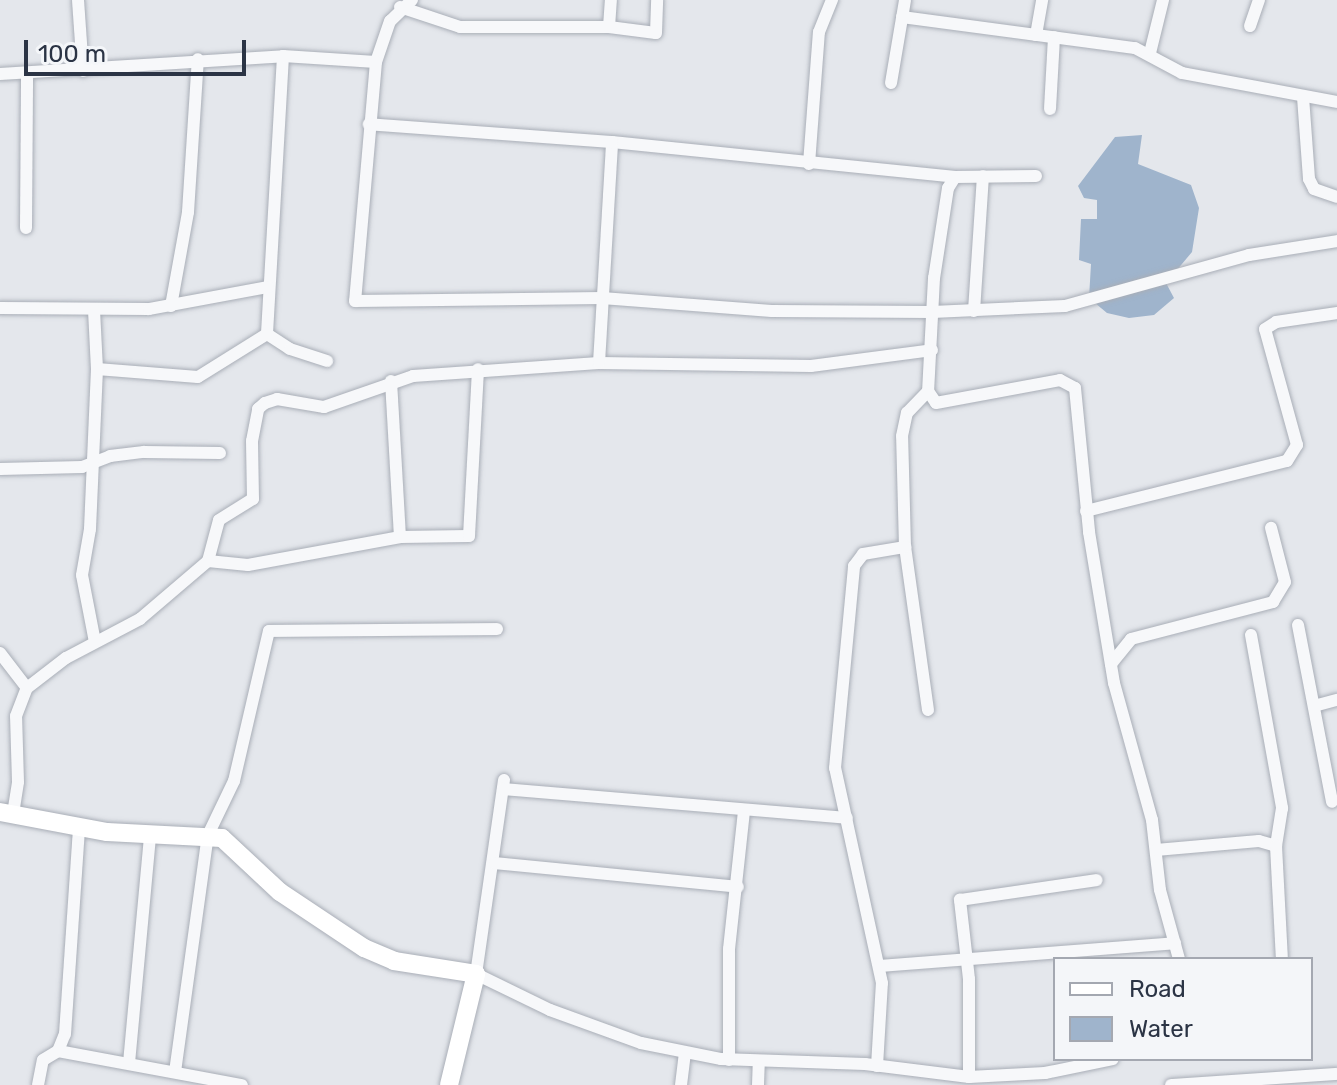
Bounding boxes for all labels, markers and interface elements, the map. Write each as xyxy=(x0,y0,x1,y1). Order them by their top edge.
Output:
scale bar xyxy=(28,24,250,74)
text: 100 m xyxy=(38,40,106,68)
legend xyxy=(1053,957,1313,1061)
text: Road xyxy=(1129,975,1186,1003)
text: Water xyxy=(1129,1015,1193,1043)

